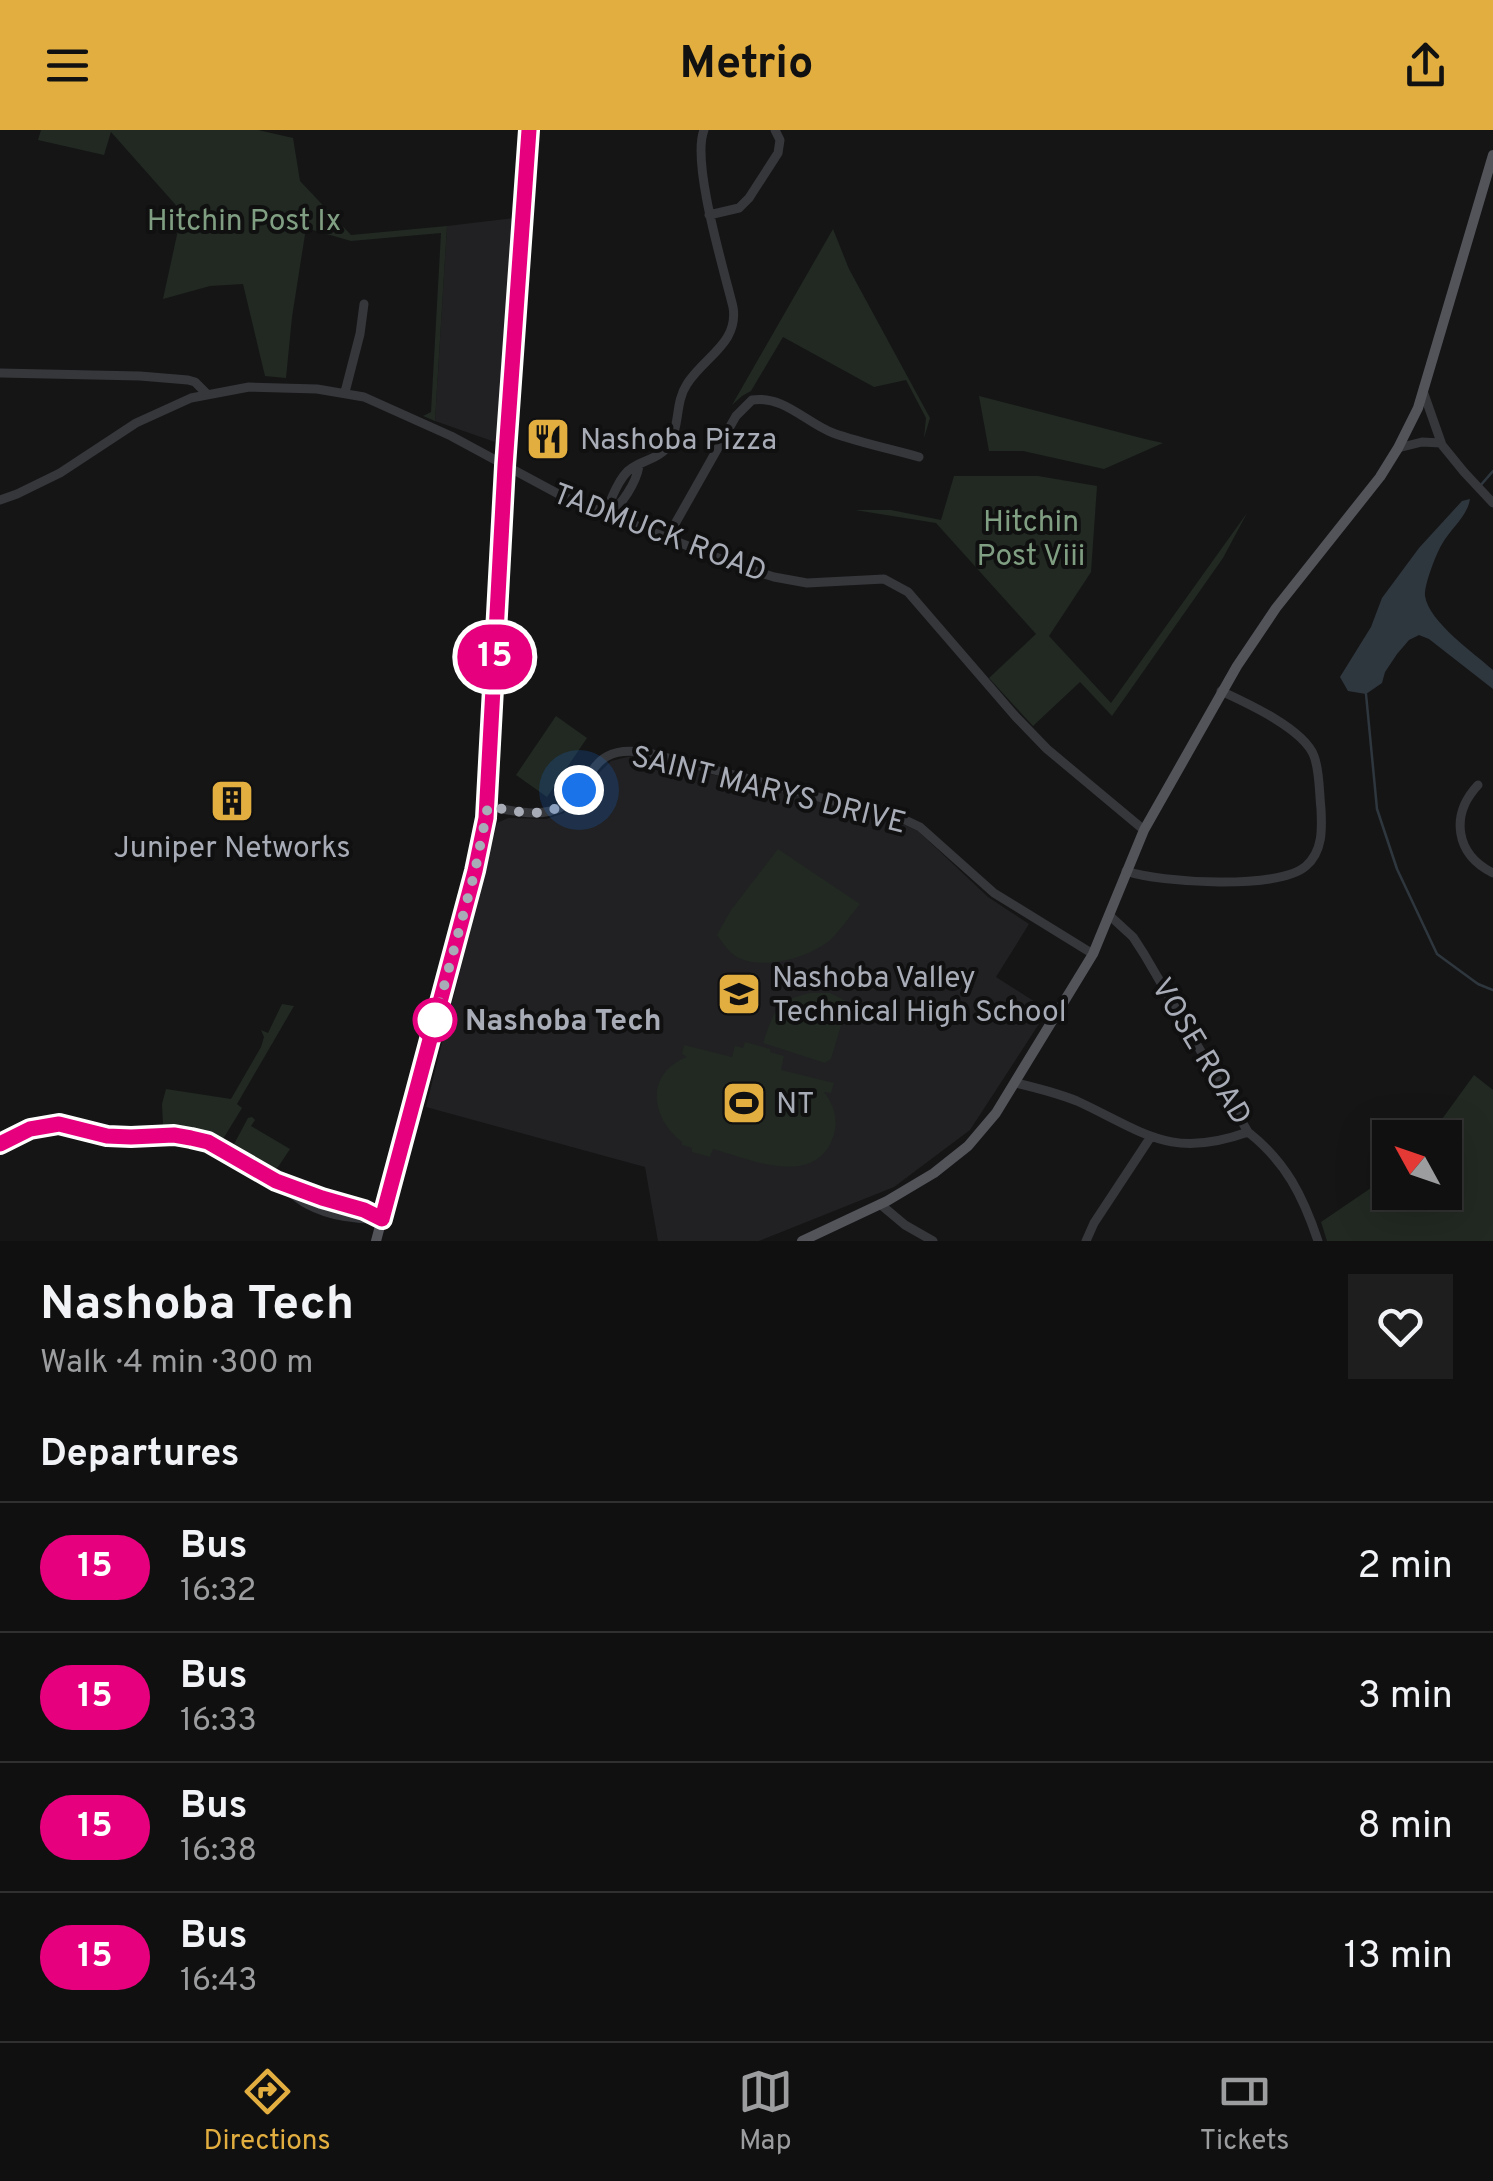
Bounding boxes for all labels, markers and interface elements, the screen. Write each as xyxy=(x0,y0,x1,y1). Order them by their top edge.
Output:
text: Metrio xyxy=(680,37,813,94)
icon: menu xyxy=(40,38,95,93)
icon: share xyxy=(1398,38,1453,93)
park label: Hitchin Post Ix xyxy=(147,204,341,241)
restaurant icon: Nashoba Pizza xyxy=(525,416,571,462)
place label: Nashoba Pizza xyxy=(580,423,777,460)
street label: TADMUCK ROAD xyxy=(547,477,771,592)
park label: Hitchin Post Viii xyxy=(977,505,1085,576)
line badge: 15 xyxy=(450,624,540,690)
text: 15 xyxy=(477,635,513,679)
street label: SAINT MARYS DRIVE xyxy=(627,739,909,843)
your location xyxy=(554,765,604,815)
building icon: Juniper Networks xyxy=(209,778,255,824)
place label: Juniper Networks xyxy=(113,831,351,868)
place label: Nashoba Valley Technical High School xyxy=(772,961,1067,1032)
school or university icon: Nashoba Valley Technical High School xyxy=(716,971,762,1017)
street label: VOSE ROAD xyxy=(1142,972,1258,1132)
marker: Nashoba Tech xyxy=(414,999,456,1041)
place label: Nashoba Tech xyxy=(465,1004,661,1041)
sports icon: NT xyxy=(721,1080,767,1126)
place label: NT xyxy=(776,1087,815,1124)
north arrow xyxy=(1372,1120,1462,1210)
map controls xyxy=(1372,1120,1462,1210)
button: heart xyxy=(1348,1274,1453,1379)
text: Nashoba Tech xyxy=(40,1276,354,1336)
text: Walk · 4 min · 300 m xyxy=(40,1344,313,1384)
text: Departures xyxy=(40,1431,240,1480)
text: Bus xyxy=(180,1523,247,1572)
text: 2 min xyxy=(1358,1543,1453,1592)
text: 15 xyxy=(77,1545,113,1589)
text: 16:32 xyxy=(180,1572,256,1612)
text: Bus xyxy=(180,1653,247,1702)
text: 3 min xyxy=(1358,1673,1453,1722)
text: 15 xyxy=(77,1675,113,1719)
text: 16:33 xyxy=(180,1702,257,1742)
text: Bus xyxy=(180,1783,247,1832)
text: 8 min xyxy=(1358,1803,1453,1852)
text: 15 xyxy=(77,1805,113,1849)
text: 16:38 xyxy=(180,1832,257,1872)
text: Bus xyxy=(180,1913,247,1962)
text: 13 min xyxy=(1344,1933,1453,1982)
text: 15 xyxy=(77,1935,113,1979)
text: 16:43 xyxy=(180,1962,257,2002)
tab: Directions xyxy=(204,2064,331,2160)
tab: Map xyxy=(738,2064,793,2160)
tab: Tickets xyxy=(1200,2064,1289,2160)

